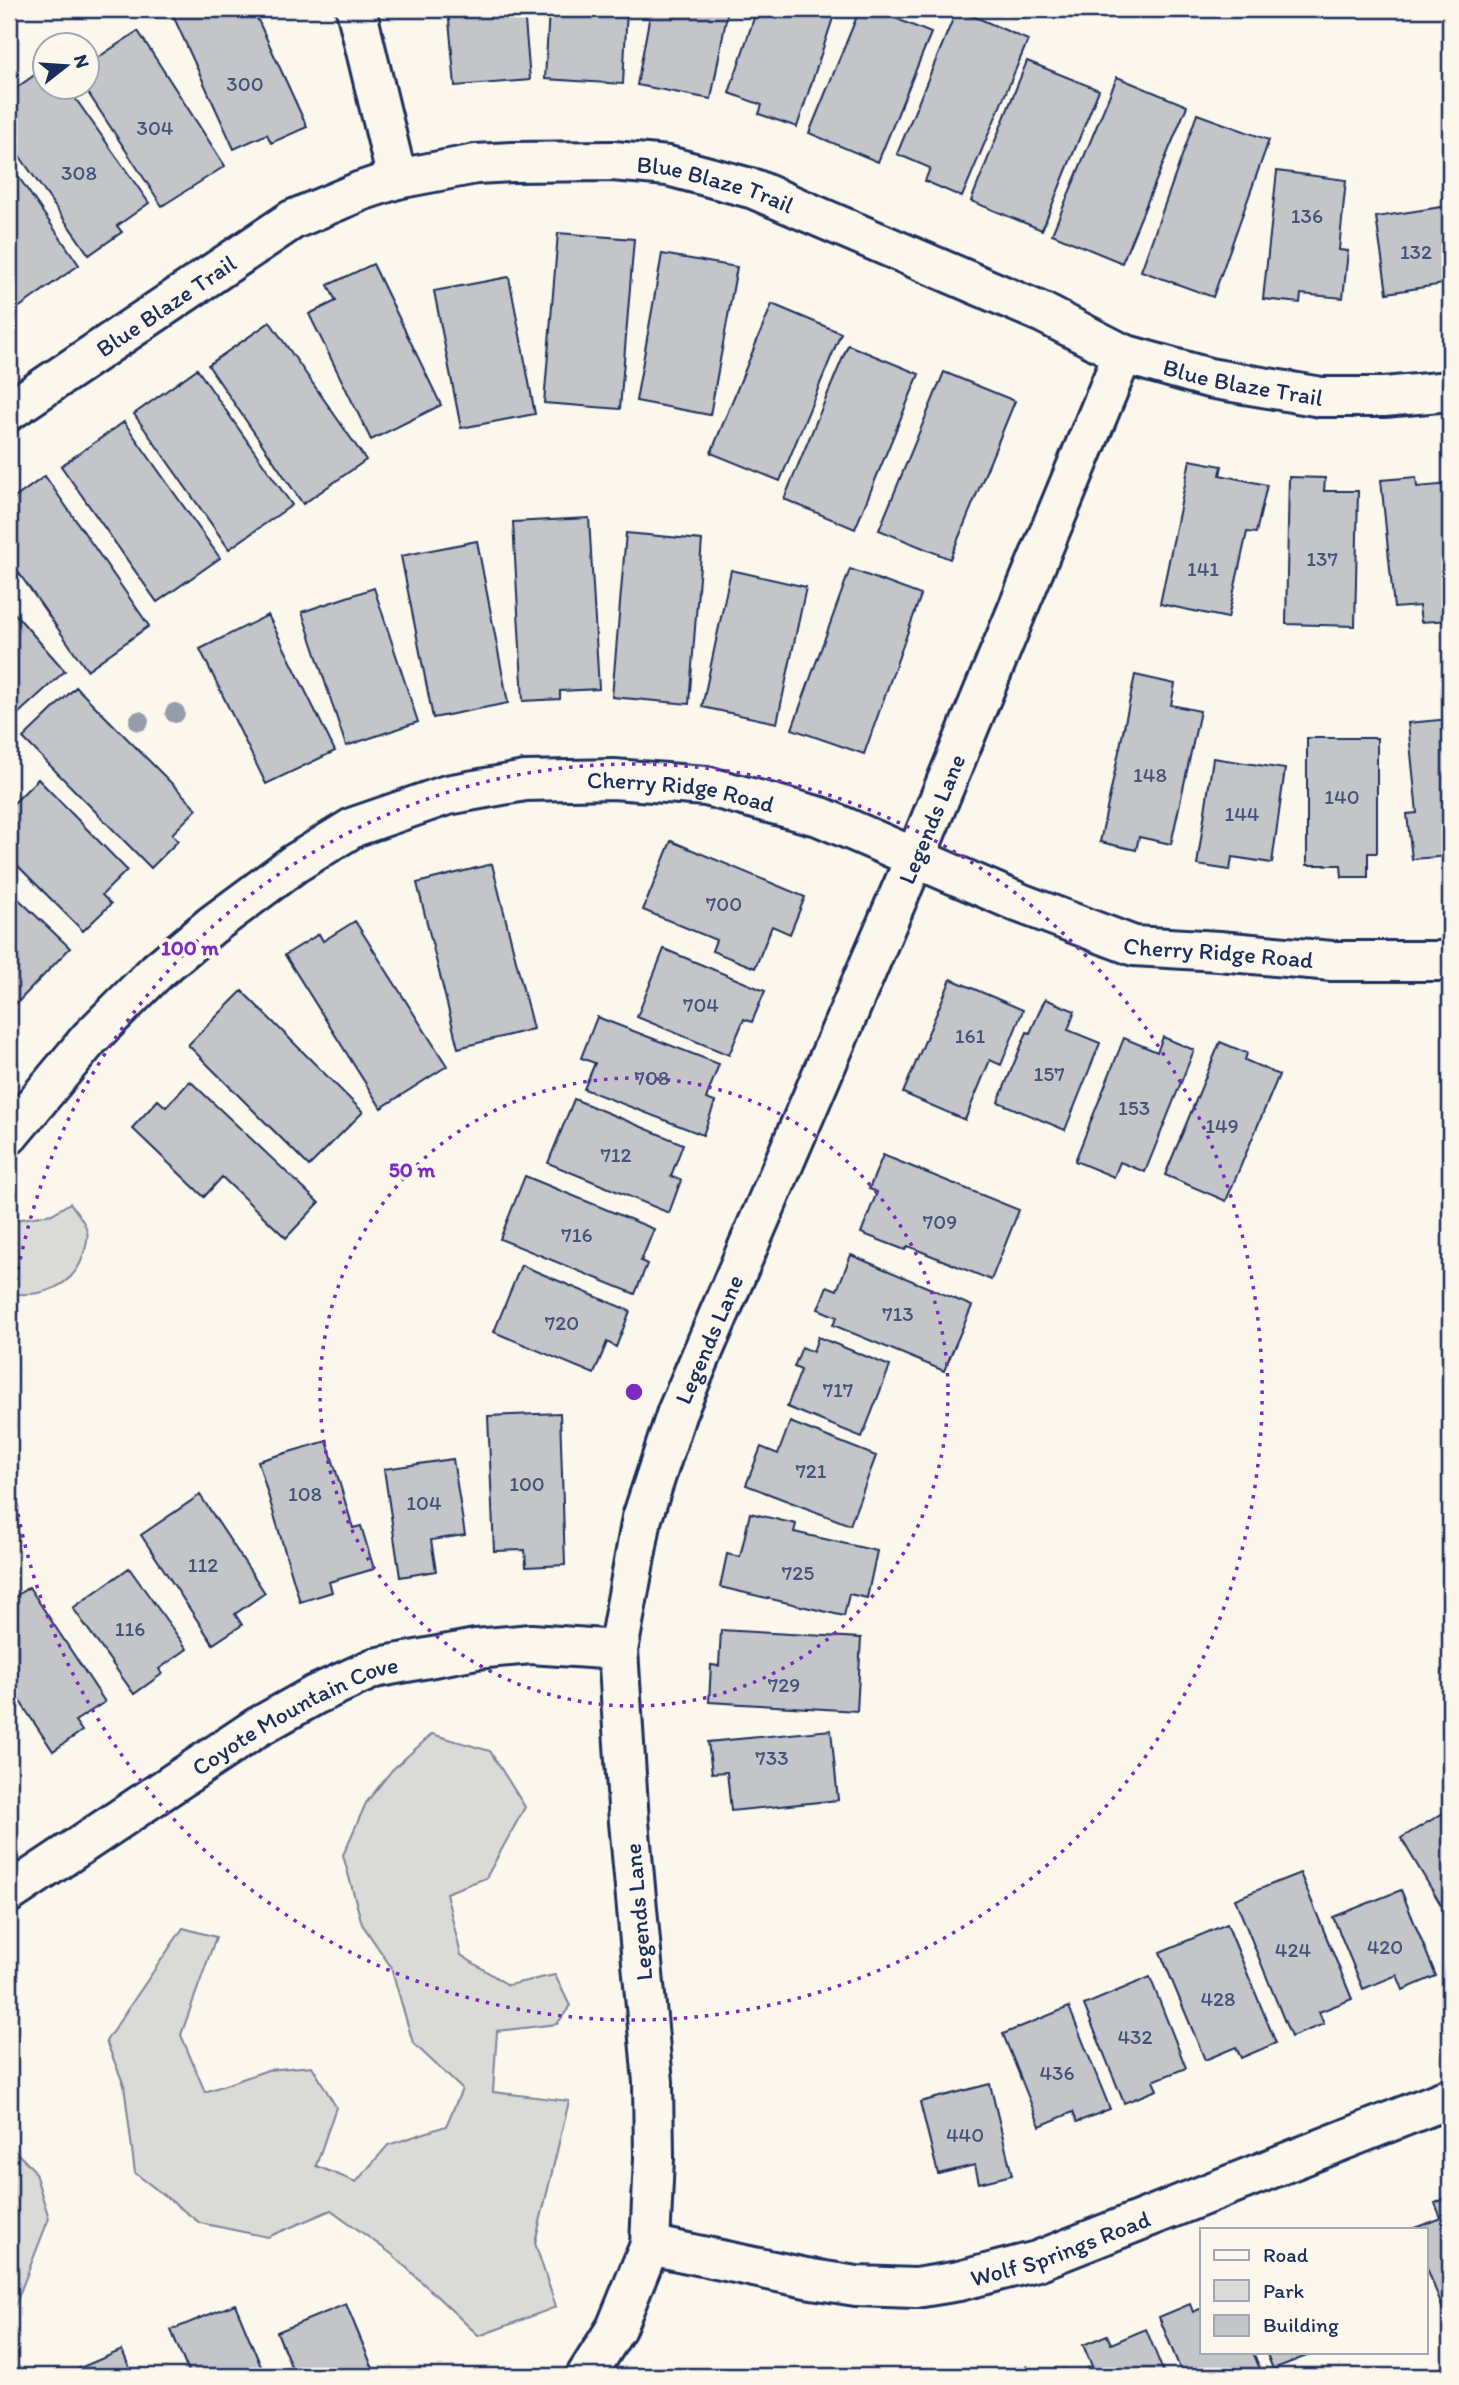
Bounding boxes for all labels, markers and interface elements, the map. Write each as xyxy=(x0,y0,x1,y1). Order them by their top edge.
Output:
north arrow xyxy=(32,32,102,102)
text: N xyxy=(69,52,95,71)
house number: 300 xyxy=(226,71,264,96)
house number: 304 xyxy=(136,115,174,140)
street label: Blue Blaze Trail xyxy=(636,149,799,219)
house number: 308 xyxy=(61,160,97,185)
house number: 136 xyxy=(1291,203,1323,228)
house number: 132 xyxy=(1400,239,1432,264)
street label: Blue Blaze Trail xyxy=(90,248,241,363)
street label: Blue Blaze Trail xyxy=(1160,351,1326,412)
house number: 137 xyxy=(1306,546,1338,571)
house number: 141 xyxy=(1187,556,1219,581)
street label: Legends Lane xyxy=(891,749,971,888)
house number: 148 xyxy=(1133,762,1167,787)
street label: Cherry Ridge Road xyxy=(586,764,778,818)
house number: 140 xyxy=(1324,784,1360,809)
house number: 144 xyxy=(1225,801,1260,826)
house number: 700 xyxy=(706,891,742,916)
street label: Cherry Ridge Road xyxy=(1119,929,1315,974)
text: 100 m xyxy=(161,935,219,960)
house number: 704 xyxy=(683,992,719,1017)
house number: 161 xyxy=(955,1023,986,1048)
house number: 157 xyxy=(1033,1061,1065,1086)
house number: 708 xyxy=(635,1065,669,1090)
house number: 153 xyxy=(1118,1095,1150,1120)
house number: 149 xyxy=(1205,1113,1239,1138)
house number: 712 xyxy=(600,1142,632,1167)
text: 50 m xyxy=(389,1157,436,1182)
house number: 709 xyxy=(923,1209,957,1234)
house number: 716 xyxy=(561,1222,593,1247)
street label: Legends Lane xyxy=(668,1270,749,1408)
house number: 713 xyxy=(882,1301,914,1326)
house number: 720 xyxy=(545,1310,579,1335)
house number: 717 xyxy=(823,1377,853,1402)
centre of rings xyxy=(622,1380,646,1404)
house number: 721 xyxy=(795,1458,827,1483)
house number: 100 xyxy=(509,1471,545,1496)
house number: 108 xyxy=(288,1481,322,1506)
house number: 104 xyxy=(406,1490,442,1515)
house number: 112 xyxy=(188,1552,218,1577)
house number: 725 xyxy=(782,1560,814,1585)
house number: 116 xyxy=(115,1616,145,1641)
street label: Coyote Mountain Cove xyxy=(186,1649,400,1782)
house number: 729 xyxy=(768,1672,800,1697)
house number: 733 xyxy=(755,1745,789,1770)
street label: Legends Lane xyxy=(618,1842,658,1982)
house number: 420 xyxy=(1367,1934,1403,1959)
house number: 424 xyxy=(1275,1937,1312,1962)
house number: 428 xyxy=(1200,1986,1236,2011)
house number: 432 xyxy=(1117,2024,1153,2049)
house number: 436 xyxy=(1039,2060,1075,2085)
house number: 440 xyxy=(946,2122,984,2147)
street label: Wolf Springs Road xyxy=(967,2203,1154,2292)
legend xyxy=(1200,2228,1428,2354)
text: Road xyxy=(1263,2242,1309,2267)
text: Park xyxy=(1263,2278,1305,2303)
text: Building xyxy=(1263,2312,1339,2337)

